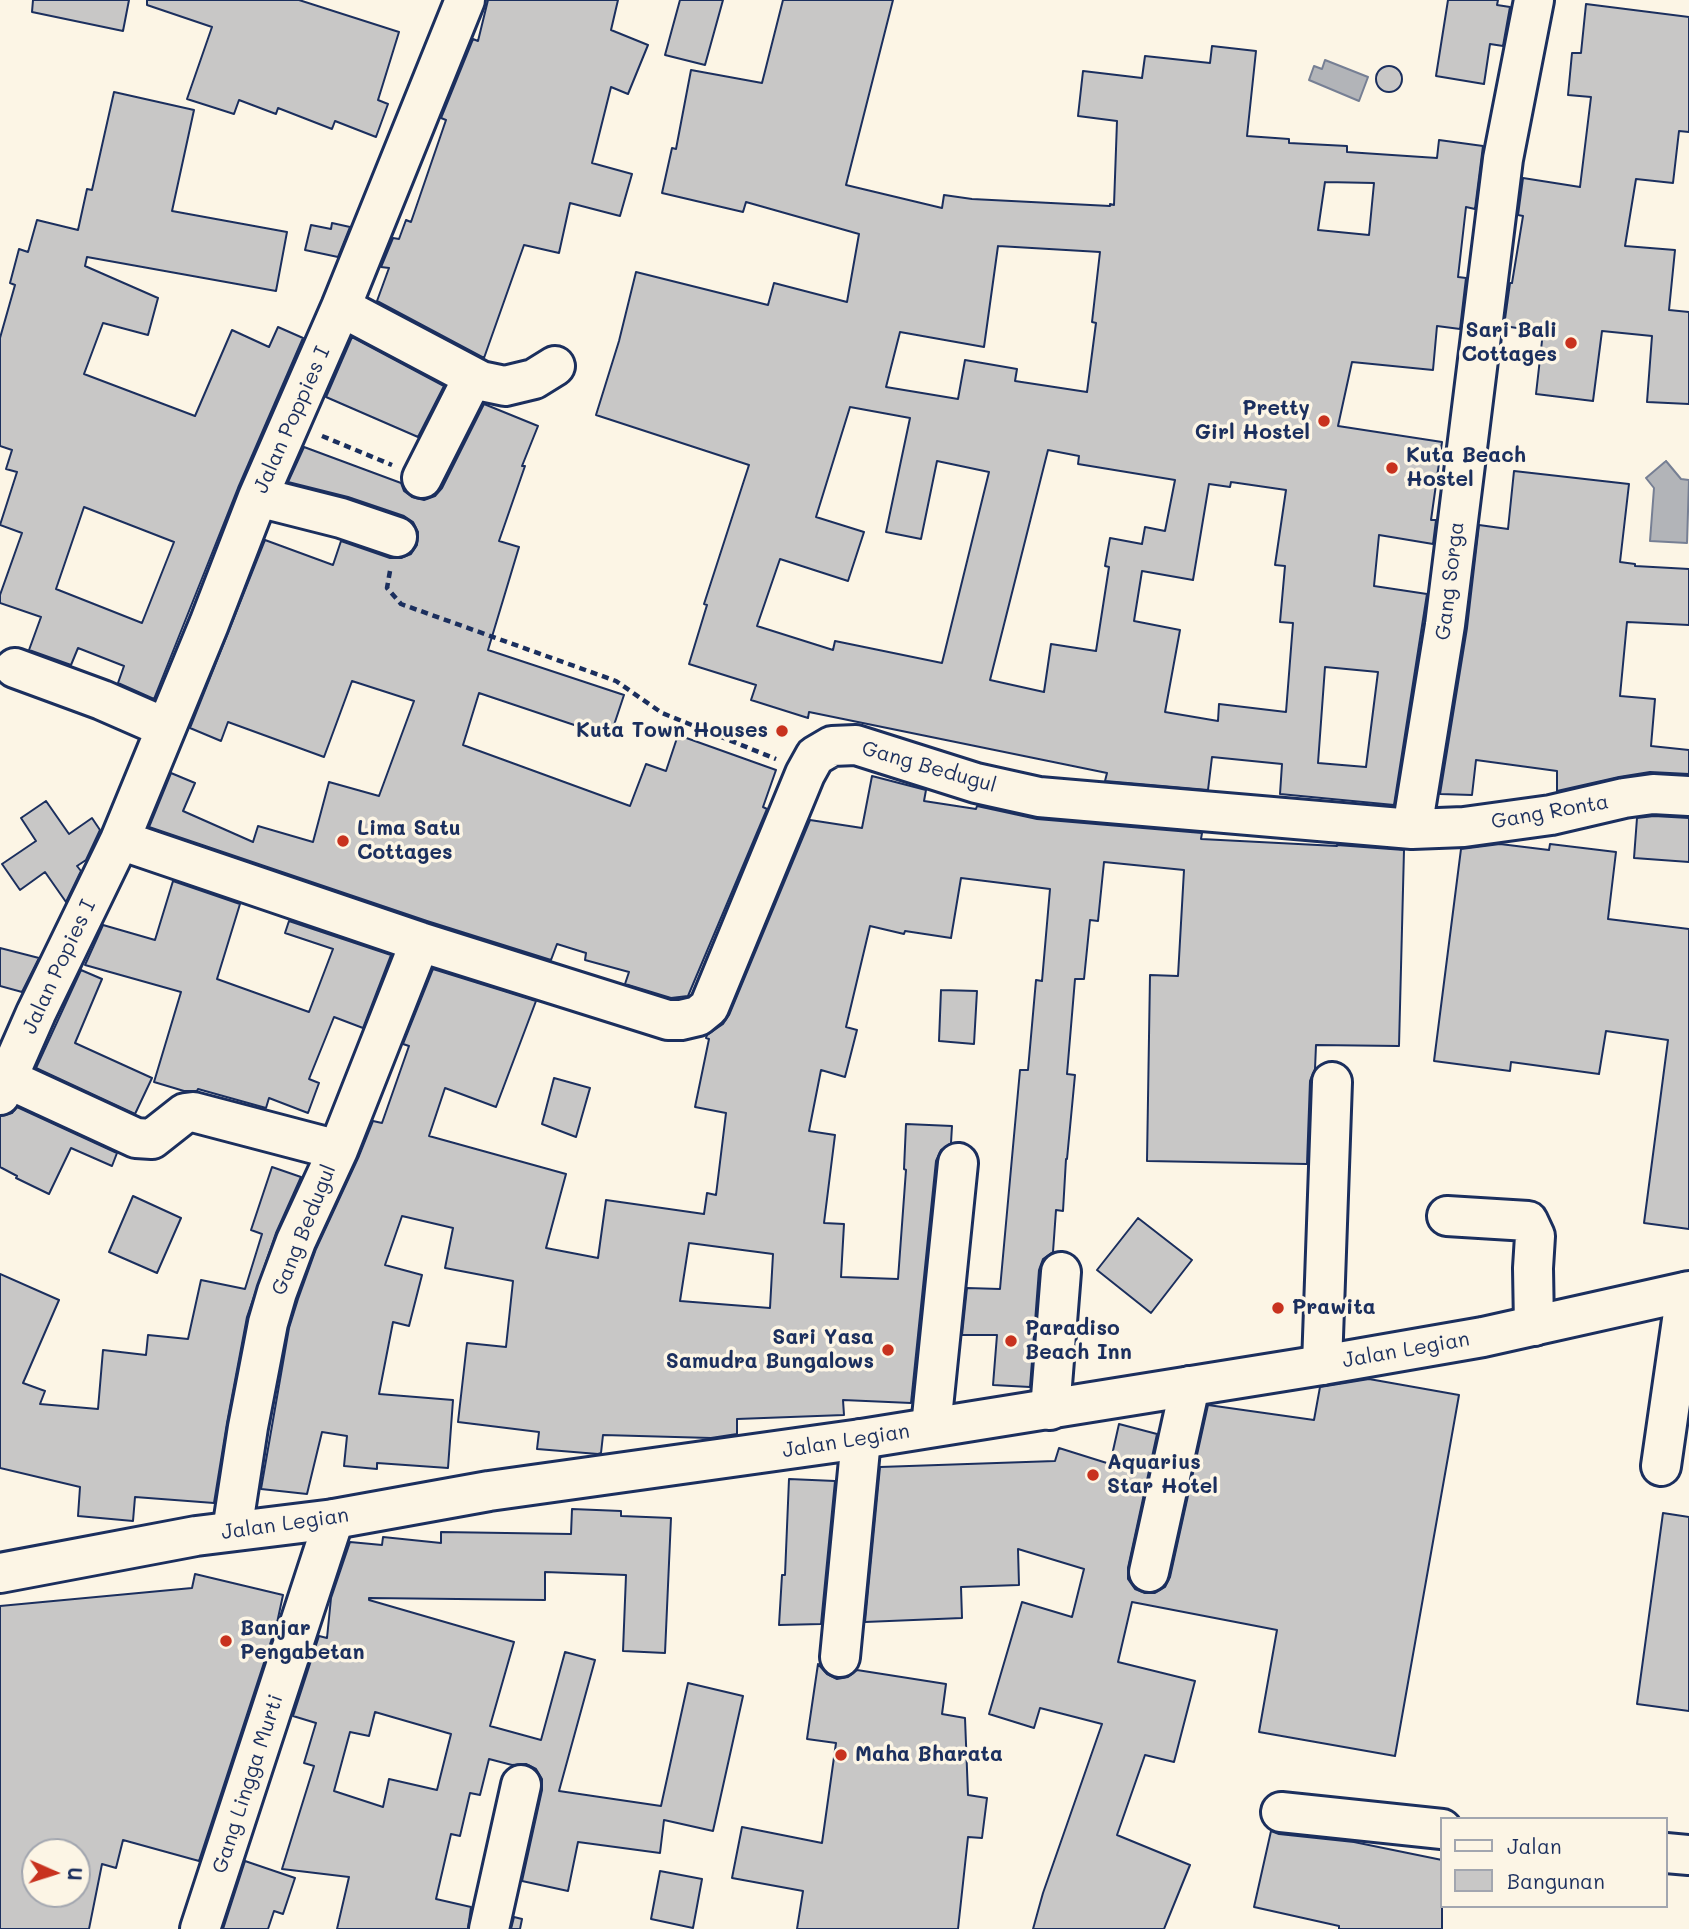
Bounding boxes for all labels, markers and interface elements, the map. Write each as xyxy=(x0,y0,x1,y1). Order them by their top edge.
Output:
place label: Sari Bali Cottages xyxy=(1462,318,1557,368)
marker: Sari Bali Cottages xyxy=(1563,335,1579,351)
street label: Jalan Poppies I xyxy=(248,343,336,497)
place label: Pretty Girl Hostel xyxy=(1195,396,1310,446)
marker: Pretty Girl Hostel xyxy=(1316,413,1332,429)
place label: Kuta Beach Hostel xyxy=(1406,443,1526,493)
marker: Kuta Beach Hostel xyxy=(1384,460,1400,476)
street label: Gang Sorga xyxy=(1430,520,1470,642)
place label: Kuta Town Houses xyxy=(576,718,768,744)
marker: Kuta Town Houses xyxy=(774,723,790,739)
street label: Gang Bedugul xyxy=(859,736,999,798)
street label: Gang Ronta xyxy=(1489,789,1611,835)
place label: Lima Satu Cottages xyxy=(357,816,461,866)
marker: Lima Satu Cottages xyxy=(335,833,351,849)
street label: Jalan Popies I xyxy=(17,896,101,1038)
street label: Gang Bedugul xyxy=(266,1161,342,1299)
place label: Prawita xyxy=(1292,1295,1376,1321)
marker: Prawita xyxy=(1270,1300,1286,1316)
place label: Paradiso Beach Inn xyxy=(1025,1316,1132,1366)
place label: Sari Yasa Samudra Bungalows xyxy=(666,1325,874,1375)
street label: Jalan Legian xyxy=(1340,1326,1472,1374)
marker: Paradiso Beach Inn xyxy=(1003,1333,1019,1349)
marker: Sari Yasa Samudra Bungalows xyxy=(880,1342,896,1358)
street label: Jalan Legian xyxy=(780,1418,912,1464)
place label: Aquarius Star Hotel xyxy=(1107,1450,1218,1500)
marker: Aquarius Star Hotel xyxy=(1085,1467,1101,1483)
street label: Jalan Legian xyxy=(220,1503,350,1545)
place label: Banjar Pengabetan xyxy=(240,1616,364,1666)
marker: Banjar Pengabetan xyxy=(218,1633,234,1649)
street label: Gang Lingga Murti xyxy=(207,1691,289,1877)
place label: Maha Bharata xyxy=(855,1742,1003,1768)
marker: Maha Bharata xyxy=(833,1747,849,1763)
legend xyxy=(1440,1817,1668,1908)
text: Jalan xyxy=(1507,1832,1562,1859)
north arrow xyxy=(21,1838,91,1908)
text: U xyxy=(63,1867,88,1881)
text: Bangunan xyxy=(1507,1867,1605,1894)

